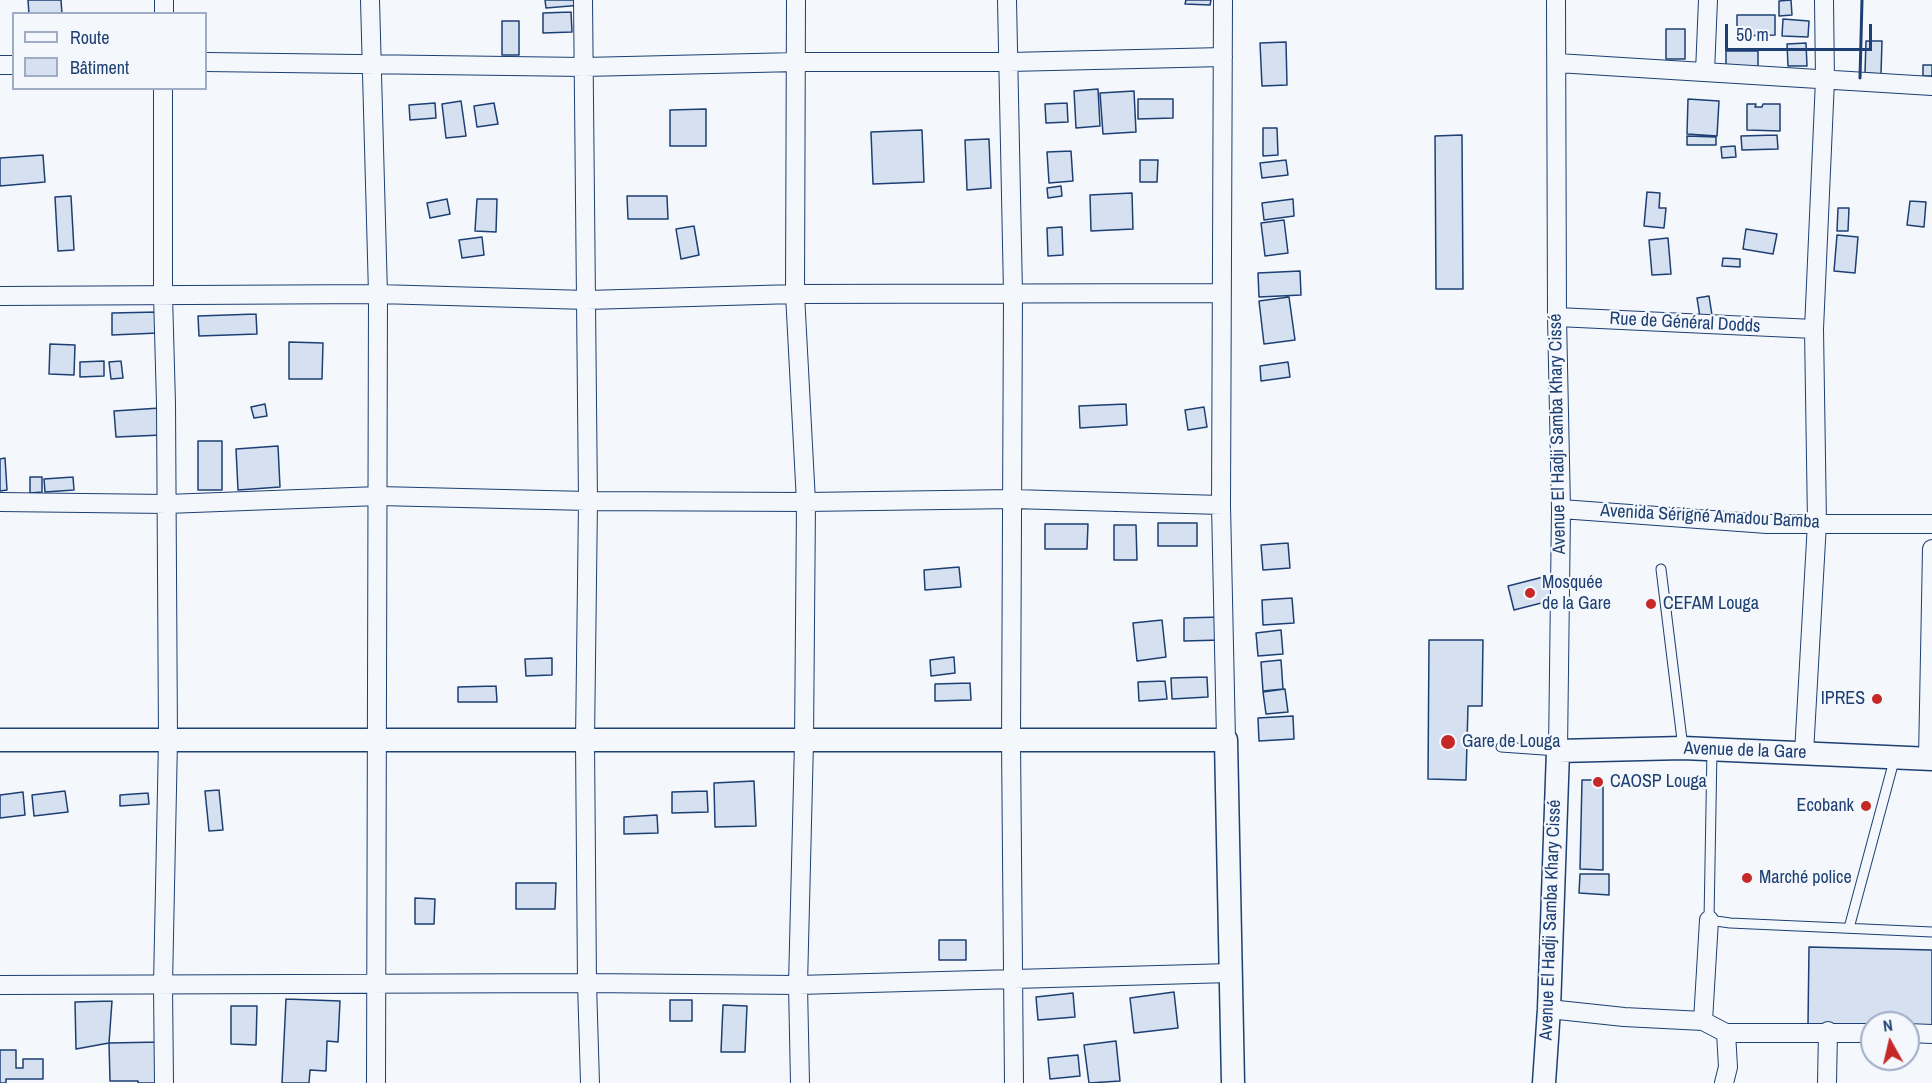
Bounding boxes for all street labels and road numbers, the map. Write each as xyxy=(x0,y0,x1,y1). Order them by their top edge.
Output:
street label: Rue de Général Dodds xyxy=(1609,308,1761,338)
street label: Avenue El Hadji Samba Khary Cissé xyxy=(1545,313,1571,555)
street label: Avenida Sérigné Amadou Bamba xyxy=(1600,500,1820,534)
street label: Avenue de la Gare xyxy=(1683,738,1807,764)
street label: Avenue El Hadji Samba Khary Cissé xyxy=(1536,799,1566,1041)

